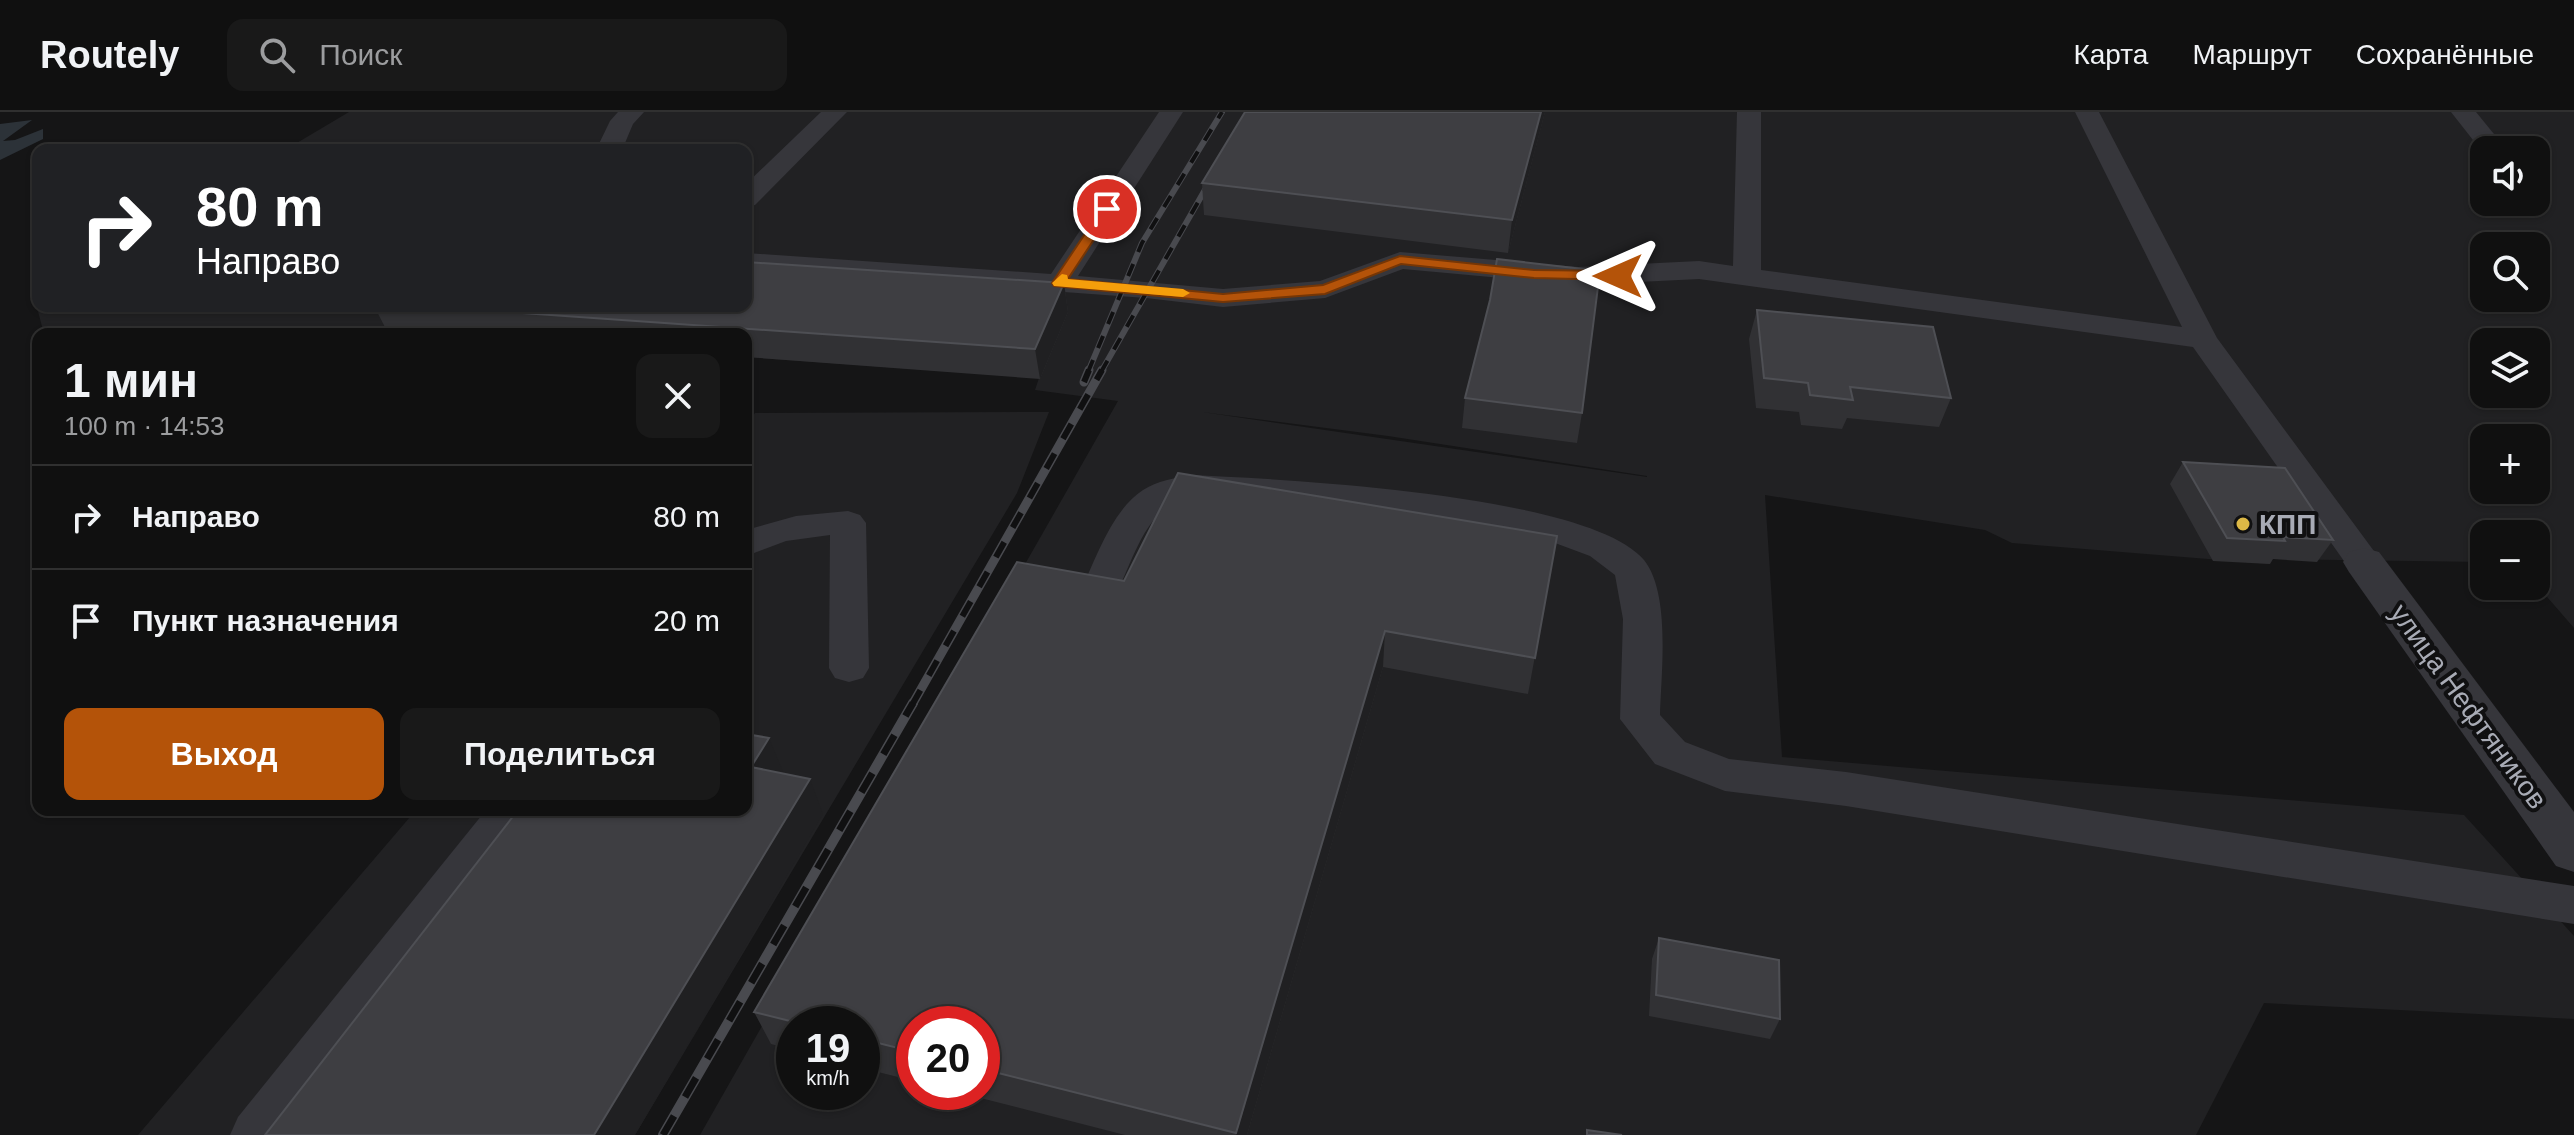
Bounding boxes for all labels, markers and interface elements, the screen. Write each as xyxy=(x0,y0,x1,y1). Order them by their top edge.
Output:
search box xyxy=(227,19,787,91)
icon: search xyxy=(255,33,299,77)
text: Routely xyxy=(40,34,179,76)
text: Поиск xyxy=(319,38,403,71)
text: Карта xyxy=(2073,39,2148,70)
text: Маршрут xyxy=(2192,39,2312,70)
text: Сохранённые xyxy=(2356,39,2534,70)
map controls xyxy=(2470,136,2550,600)
button: sound xyxy=(2470,136,2550,216)
text: 80 m xyxy=(196,175,324,238)
pin xyxy=(1073,175,1141,243)
icon: right xyxy=(64,176,168,280)
icon: arrive xyxy=(1085,187,1129,231)
button: search xyxy=(2470,232,2550,312)
position arrow xyxy=(1576,234,1660,318)
text: Направо xyxy=(196,241,340,282)
button: layers xyxy=(2470,328,2550,408)
text: 1 мин xyxy=(64,354,198,407)
button: close xyxy=(636,354,720,438)
text: 100 m · 14:53 xyxy=(64,411,224,441)
button: + xyxy=(2470,424,2550,504)
icon: right xyxy=(64,495,108,539)
text: Направо xyxy=(132,500,260,533)
text: 80 m xyxy=(653,500,720,533)
place label: КПП xyxy=(2259,509,2316,540)
marker: КПП xyxy=(2234,515,2252,533)
button: − xyxy=(2470,520,2550,600)
street label: улица Нефтяников xyxy=(2384,598,2553,815)
icon: arrive xyxy=(64,599,108,643)
text: Пункт назначения xyxy=(132,604,399,637)
text: 20 m xyxy=(653,604,720,637)
button: Выход xyxy=(64,708,384,800)
button: Поделиться xyxy=(400,708,720,800)
speed limit sign: 20 xyxy=(896,1006,1000,1110)
text: 19 xyxy=(806,1026,850,1070)
text: km/h xyxy=(806,1067,850,1089)

